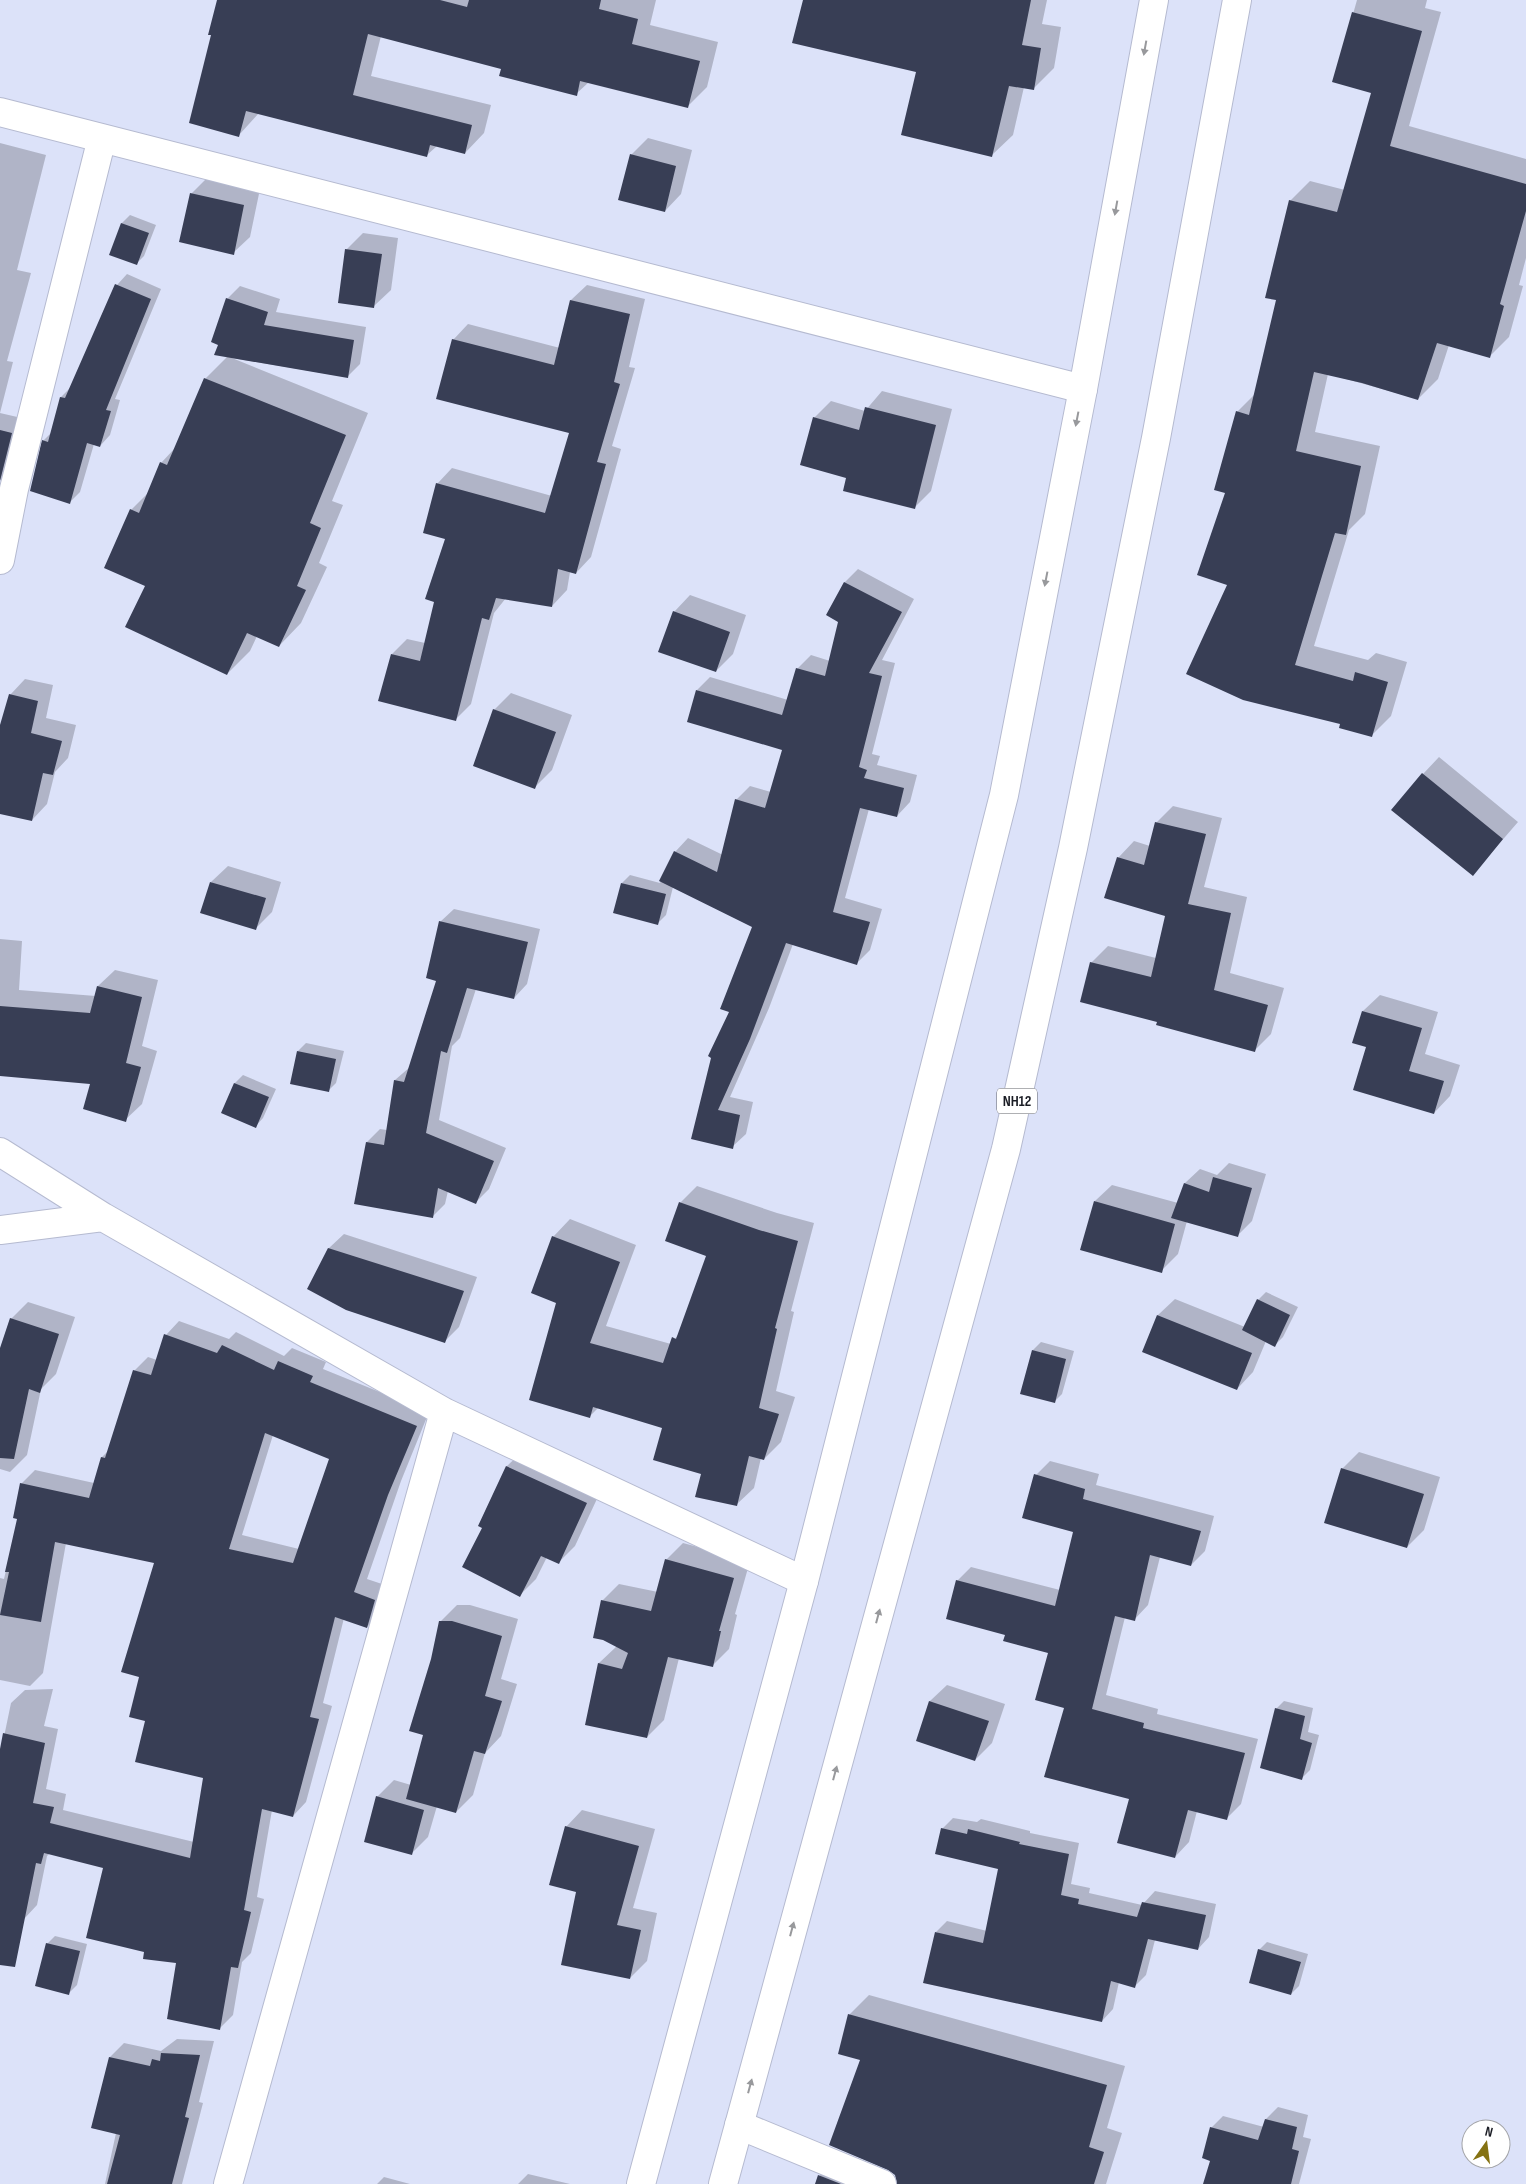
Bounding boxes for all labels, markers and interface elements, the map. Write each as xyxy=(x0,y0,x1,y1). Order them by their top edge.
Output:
one-way arrow xyxy=(1141,40,1149,56)
one-way arrow xyxy=(1112,200,1120,216)
one-way arrow xyxy=(1073,412,1081,428)
one-way arrow xyxy=(1042,571,1050,586)
road number: NH12 xyxy=(997,1088,1037,1114)
one-way arrow xyxy=(874,1608,882,1624)
one-way arrow xyxy=(832,1765,840,1780)
one-way arrow xyxy=(789,1922,797,1937)
one-way arrow xyxy=(746,2079,754,2094)
north arrow xyxy=(1461,2119,1511,2169)
text: N xyxy=(1483,2123,1495,2141)

